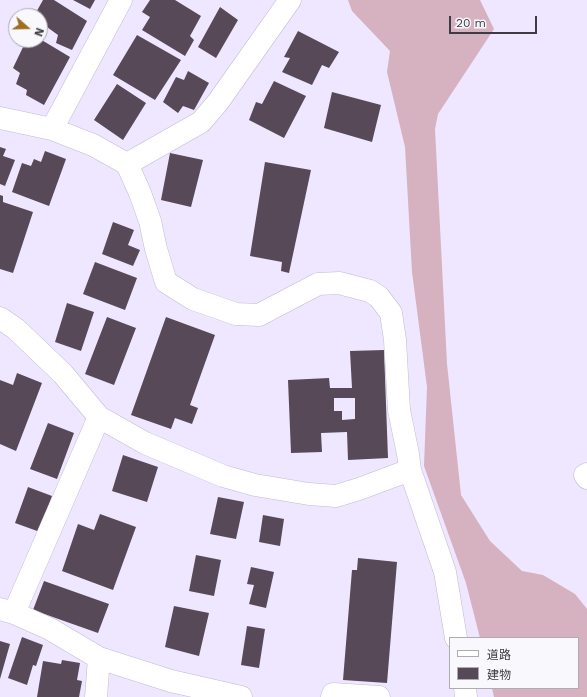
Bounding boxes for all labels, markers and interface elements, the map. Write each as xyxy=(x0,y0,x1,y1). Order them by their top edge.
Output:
north arrow xyxy=(8,8,48,48)
scale bar xyxy=(451,8,539,34)
text: 20 m xyxy=(456,16,486,30)
text: N xyxy=(31,26,46,38)
legend xyxy=(449,637,579,689)
text: 道路 xyxy=(487,648,511,662)
text: 建物 xyxy=(487,668,511,682)

